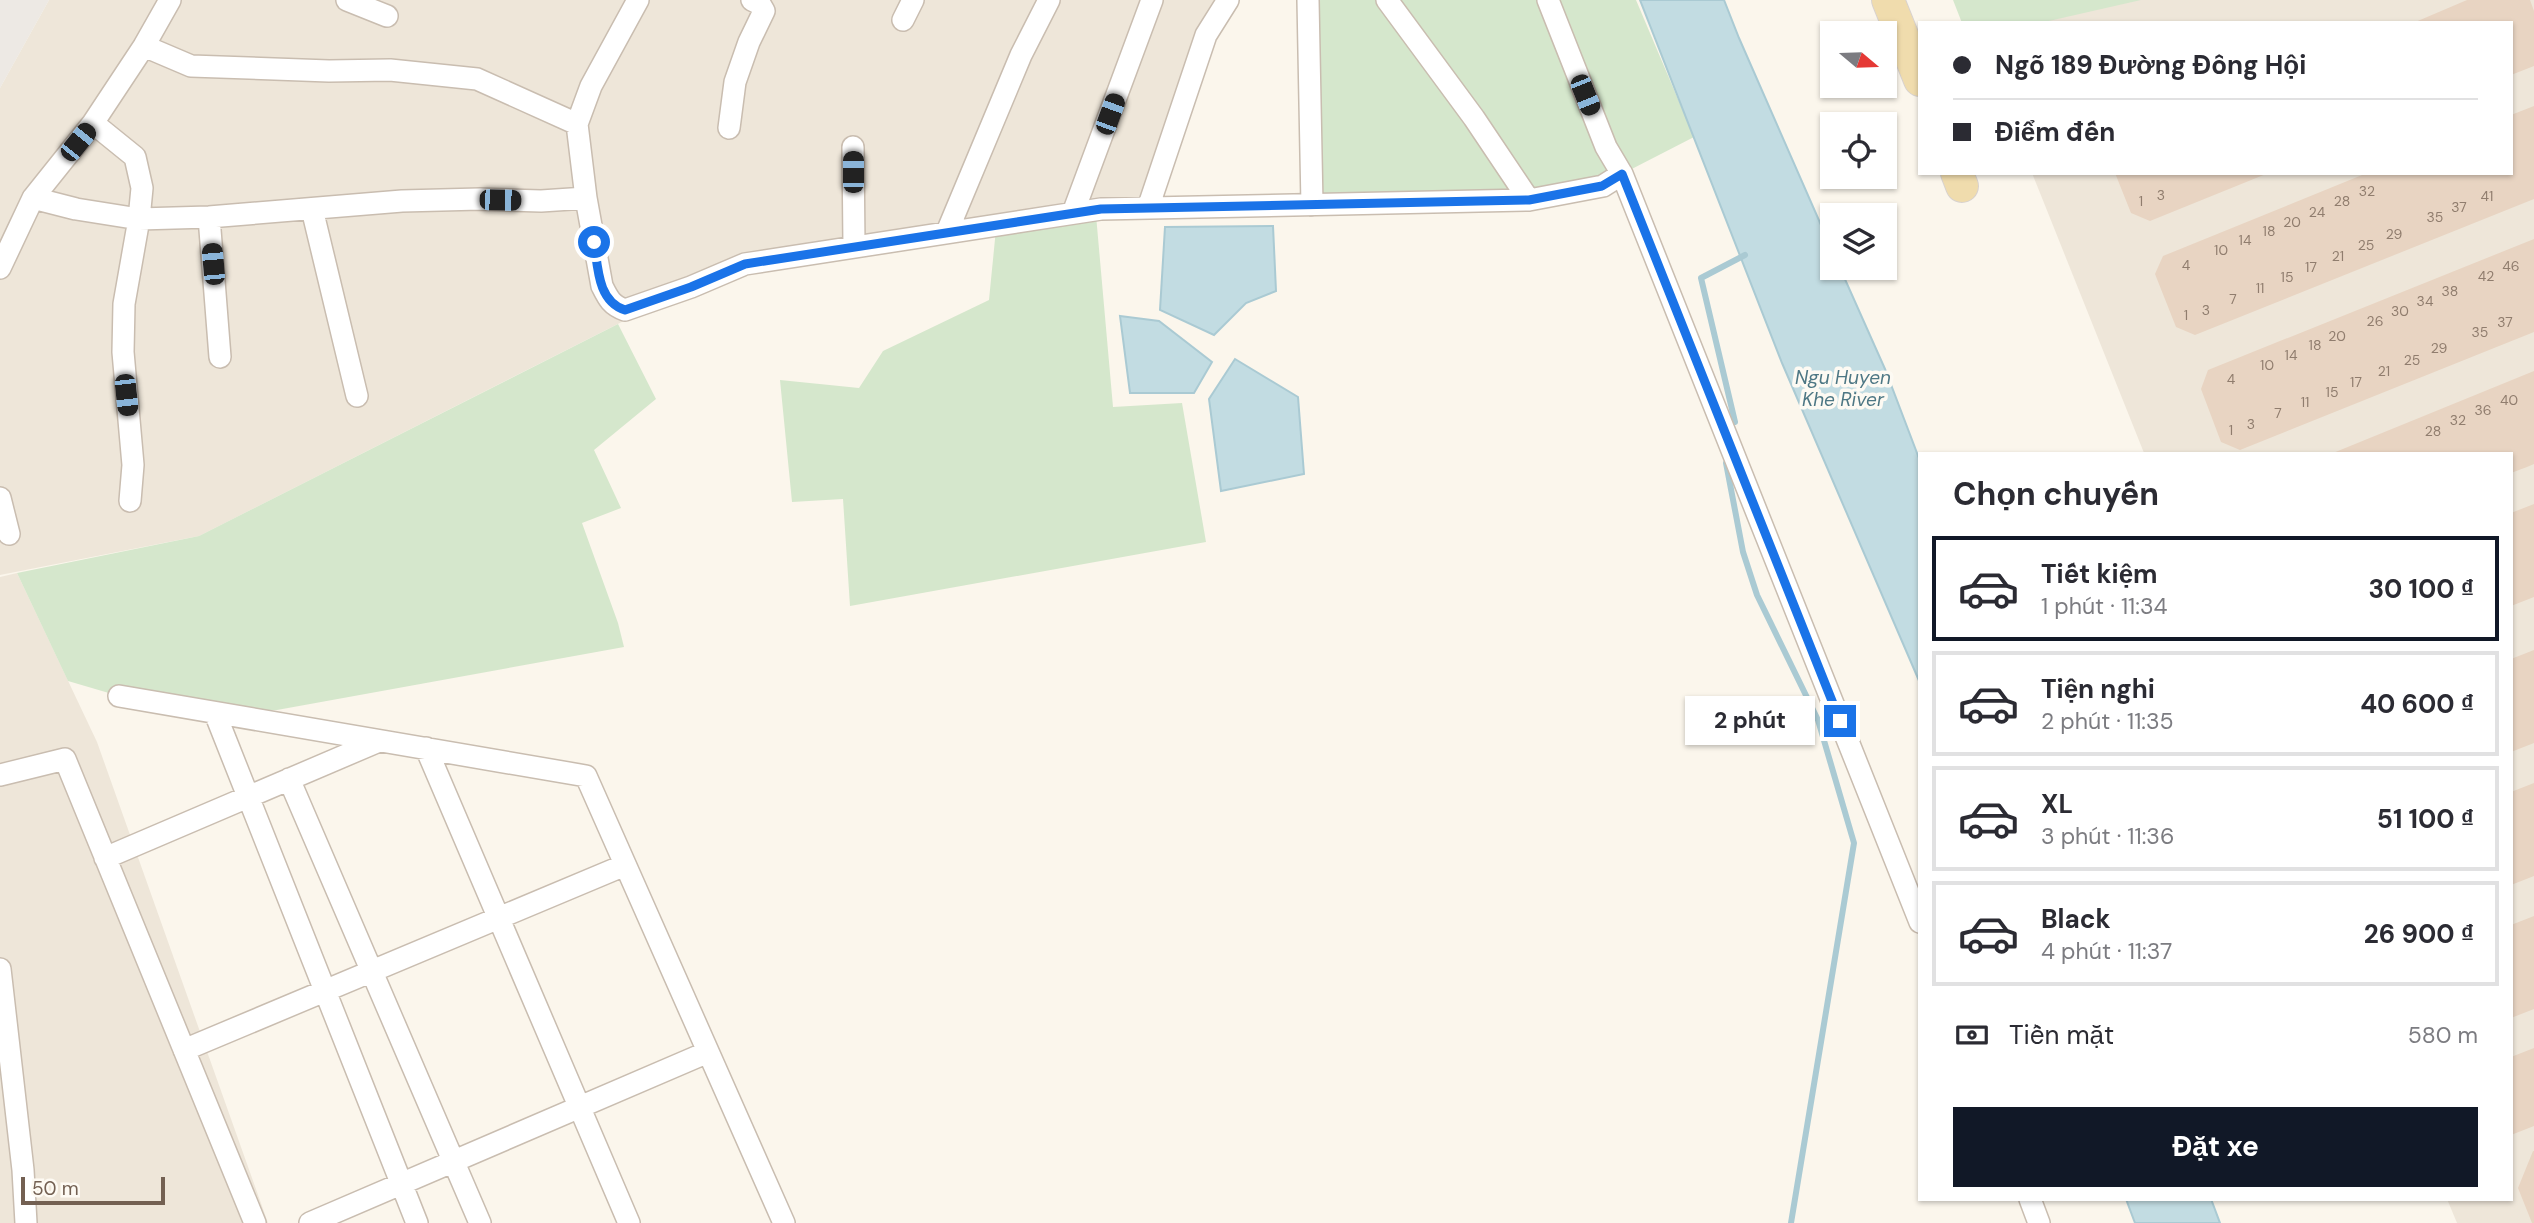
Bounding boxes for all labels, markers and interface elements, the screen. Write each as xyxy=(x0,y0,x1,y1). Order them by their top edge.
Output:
north arrow xyxy=(1820,21,1897,98)
map controls xyxy=(1820,21,1897,280)
text: Ngõ 189 Đường Đông Hội xyxy=(1995,48,2306,82)
car xyxy=(1568,72,1603,118)
car xyxy=(1093,91,1128,137)
button: locate xyxy=(1820,112,1897,189)
text: Điểm đến xyxy=(1995,115,2115,149)
car xyxy=(57,119,100,165)
car xyxy=(843,151,864,193)
house number: 32 xyxy=(2359,182,2375,200)
house number: 3 xyxy=(2157,186,2165,204)
house number: 41 xyxy=(2481,187,2493,205)
car xyxy=(479,189,522,211)
house number: 1 xyxy=(2139,192,2143,210)
house number: 28 xyxy=(2334,192,2350,210)
house number: 37 xyxy=(2451,198,2467,216)
button: layers xyxy=(1820,203,1897,280)
house number: 24 xyxy=(2309,203,2326,221)
house number: 35 xyxy=(2427,208,2443,226)
house number: 20 xyxy=(2283,213,2301,231)
house number: 18 xyxy=(2263,222,2275,240)
house number: 29 xyxy=(2386,225,2403,243)
route start xyxy=(578,226,610,258)
house number: 14 xyxy=(2239,231,2252,249)
house number: 25 xyxy=(2358,236,2374,254)
house number: 10 xyxy=(2214,241,2228,259)
car xyxy=(201,242,226,286)
house number: 21 xyxy=(2332,247,2344,265)
house number: 4 xyxy=(2182,256,2191,274)
house number: 46 xyxy=(2502,257,2520,275)
house number: 17 xyxy=(2305,258,2317,276)
house number: 42 xyxy=(2478,267,2494,285)
house number: 15 xyxy=(2281,268,2293,286)
house number: 11 xyxy=(2256,279,2264,297)
house number: 38 xyxy=(2442,282,2458,300)
house number: 7 xyxy=(2229,290,2237,308)
house number: 34 xyxy=(2417,292,2434,310)
house number: 3 xyxy=(2202,301,2210,319)
house number: 30 xyxy=(2391,302,2409,320)
house number: 1 xyxy=(2184,306,2188,324)
house number: 26 xyxy=(2367,312,2383,330)
house number: 37 xyxy=(2497,313,2513,331)
house number: 35 xyxy=(2472,323,2488,341)
house number: 20 xyxy=(2328,327,2346,345)
house number: 18 xyxy=(2309,336,2321,354)
house number: 29 xyxy=(2431,339,2448,357)
house number: 14 xyxy=(2285,346,2298,364)
house number: 25 xyxy=(2404,351,2420,369)
house number: 10 xyxy=(2260,356,2274,374)
house number: 21 xyxy=(2378,362,2390,380)
water label: Ngu Huyen Khe River xyxy=(1795,365,1891,412)
house number: 4 xyxy=(2227,370,2236,388)
car xyxy=(114,373,139,417)
house number: 17 xyxy=(2350,373,2362,391)
house number: 15 xyxy=(2326,383,2338,401)
house number: 40 xyxy=(2500,391,2518,409)
house number: 11 xyxy=(2301,393,2309,411)
house number: 36 xyxy=(2474,401,2492,419)
house number: 7 xyxy=(2274,404,2282,422)
house number: 32 xyxy=(2450,411,2466,429)
house number: 3 xyxy=(2247,415,2255,433)
house number: 1 xyxy=(2229,421,2233,439)
house number: 28 xyxy=(2425,422,2441,440)
text: Chọn chuyến xyxy=(1953,473,2159,515)
icon: car xyxy=(1957,557,2020,620)
text: Tiết kiệm xyxy=(2041,557,2158,591)
text: 30 100 ₫ xyxy=(2368,572,2474,606)
text: 1 phút · 11:34 xyxy=(2041,591,2167,621)
icon: car xyxy=(1957,672,2020,735)
text: Tiện nghi xyxy=(2041,672,2155,706)
text: 40 600 ₫ xyxy=(2360,687,2474,721)
callout: 2 phút xyxy=(1686,696,1815,746)
text: 2 phút xyxy=(1714,705,1786,735)
route end xyxy=(1824,705,1856,737)
text: 2 phút · 11:35 xyxy=(2041,706,2174,736)
icon: car xyxy=(1957,787,2020,850)
text: XL xyxy=(2041,787,2073,821)
text: 51 100 ₫ xyxy=(2377,802,2474,836)
text: 3 phút · 11:36 xyxy=(2041,821,2174,851)
icon: car xyxy=(1957,902,2020,965)
text: Black xyxy=(2041,902,2111,936)
text: 26 900 ₫ xyxy=(2364,917,2474,951)
text: 4 phút · 11:37 xyxy=(2041,936,2172,966)
icon: cash xyxy=(1953,1016,1991,1054)
text: Tiền mặt xyxy=(2009,1018,2114,1052)
text: 580 m xyxy=(2408,1020,2478,1050)
button: Đặt xe xyxy=(1953,1107,2478,1187)
scale bar xyxy=(21,1174,164,1206)
text: 50 m xyxy=(32,1176,79,1201)

